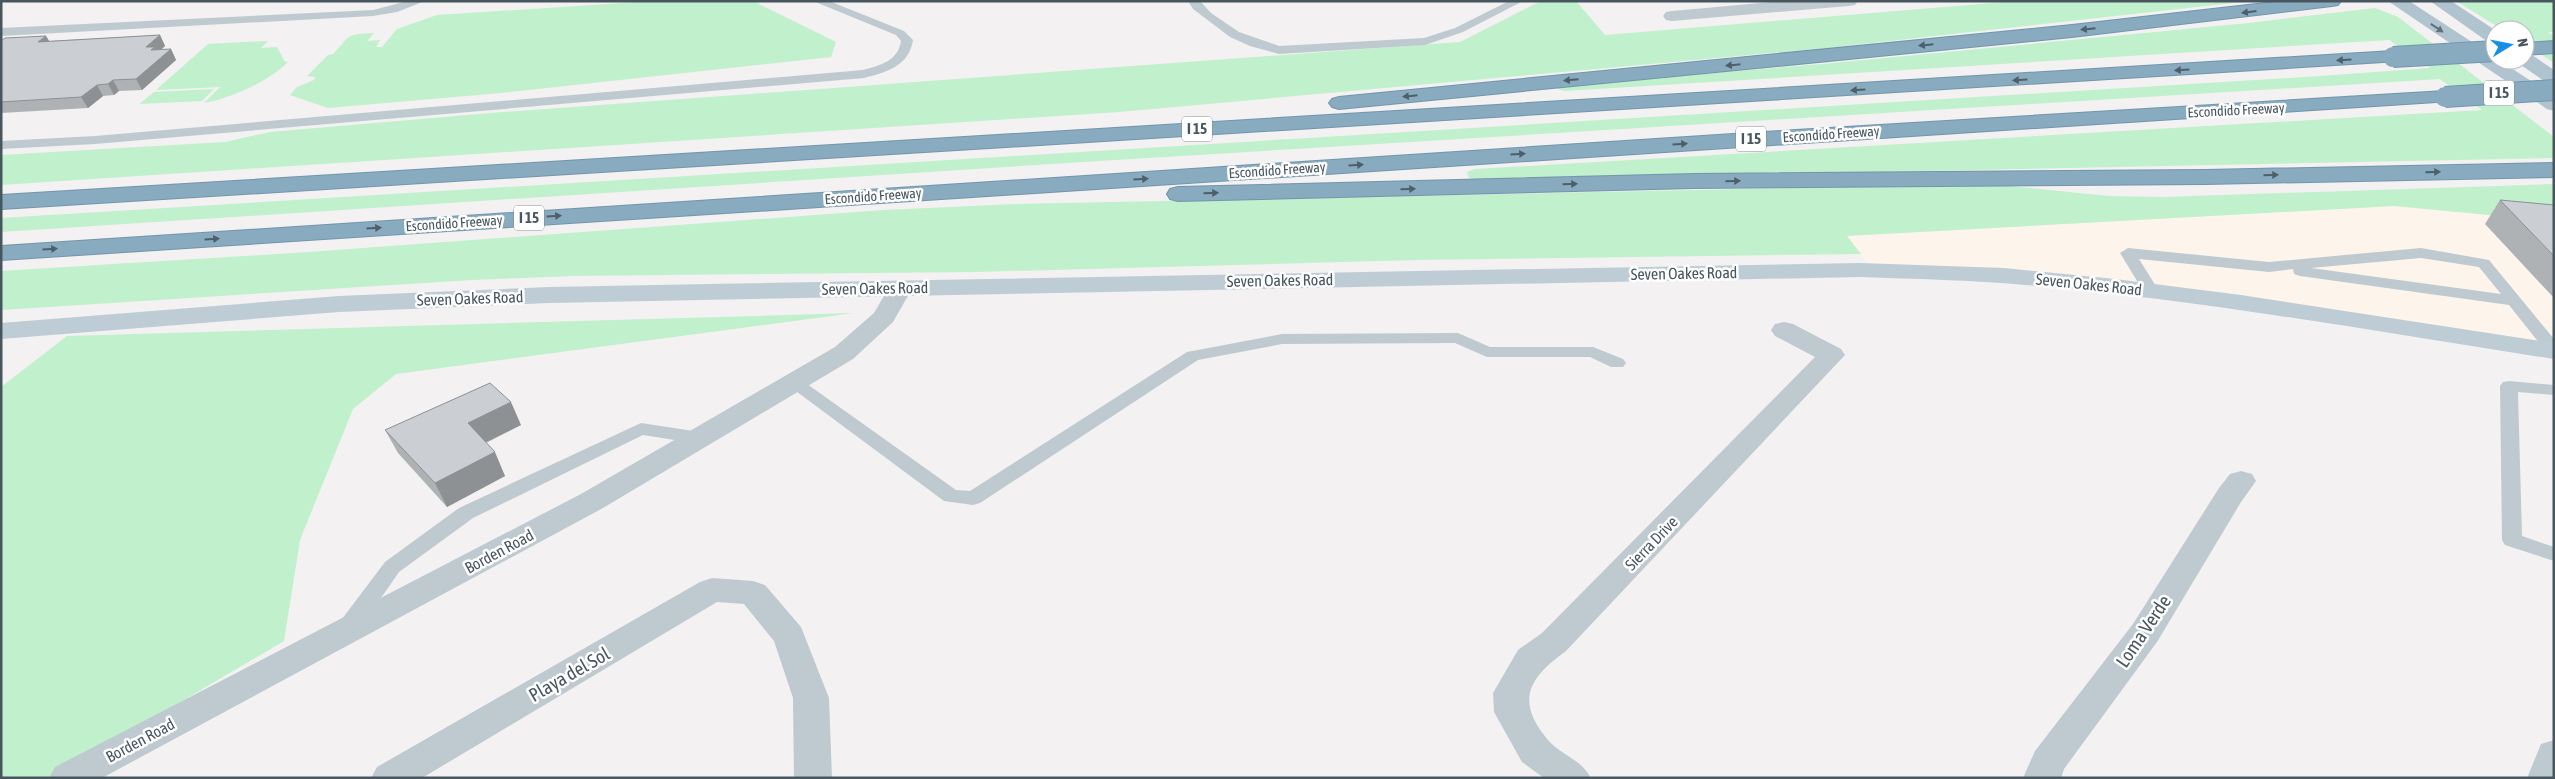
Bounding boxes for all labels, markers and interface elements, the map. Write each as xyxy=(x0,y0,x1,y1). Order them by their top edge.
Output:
one-way arrow xyxy=(2241,8,2257,16)
north arrow xyxy=(2485,20,2535,70)
one-way arrow xyxy=(2431,23,2444,33)
one-way arrow xyxy=(2079,25,2095,33)
text: N xyxy=(2514,37,2531,48)
one-way arrow xyxy=(1918,41,1934,49)
one-way arrow xyxy=(2336,57,2352,65)
one-way arrow xyxy=(1725,61,1741,69)
one-way arrow xyxy=(2174,66,2190,74)
one-way arrow xyxy=(1563,76,1579,84)
one-way arrow xyxy=(2012,76,2028,84)
road number: I 15 xyxy=(2484,80,2514,106)
one-way arrow xyxy=(1849,86,1865,94)
one-way arrow xyxy=(1401,92,1417,100)
street label: Escondido Freeway xyxy=(2187,99,2285,121)
road number: I 15 xyxy=(1182,116,1212,142)
street label: Escondido Freeway xyxy=(1782,123,1880,145)
road number: I 15 xyxy=(1736,126,1766,152)
one-way arrow xyxy=(1672,139,1688,147)
one-way arrow xyxy=(1510,150,1526,158)
street label: Escondido Freeway xyxy=(1228,159,1326,181)
one-way arrow xyxy=(1348,160,1364,168)
one-way arrow xyxy=(2426,168,2442,176)
one-way arrow xyxy=(2263,171,2279,179)
one-way arrow xyxy=(1134,174,1150,182)
one-way arrow xyxy=(1725,176,1741,184)
one-way arrow xyxy=(1563,180,1579,188)
street label: Escondido Freeway xyxy=(824,185,922,207)
one-way arrow xyxy=(1400,185,1416,193)
one-way arrow xyxy=(1203,189,1219,197)
road number: I 15 xyxy=(514,206,544,230)
street label: Escondido Freeway xyxy=(405,212,503,234)
one-way arrow xyxy=(546,212,562,220)
one-way arrow xyxy=(366,223,382,231)
one-way arrow xyxy=(204,234,220,242)
one-way arrow xyxy=(42,245,58,253)
street label: Seven Oakes Road xyxy=(1631,263,1737,283)
street label: Seven Oakes Road xyxy=(2035,269,2143,299)
street label: Seven Oakes Road xyxy=(1227,270,1333,290)
street label: Seven Oakes Road xyxy=(822,278,928,298)
street label: Seven Oakes Road xyxy=(416,287,524,309)
street label: Sierra Drive xyxy=(1621,512,1681,574)
street label: Borden Road xyxy=(462,525,536,577)
street label: Loma Verde xyxy=(2111,591,2175,671)
street label: Playa del Sol xyxy=(525,642,613,706)
street label: Borden Road xyxy=(103,714,177,766)

